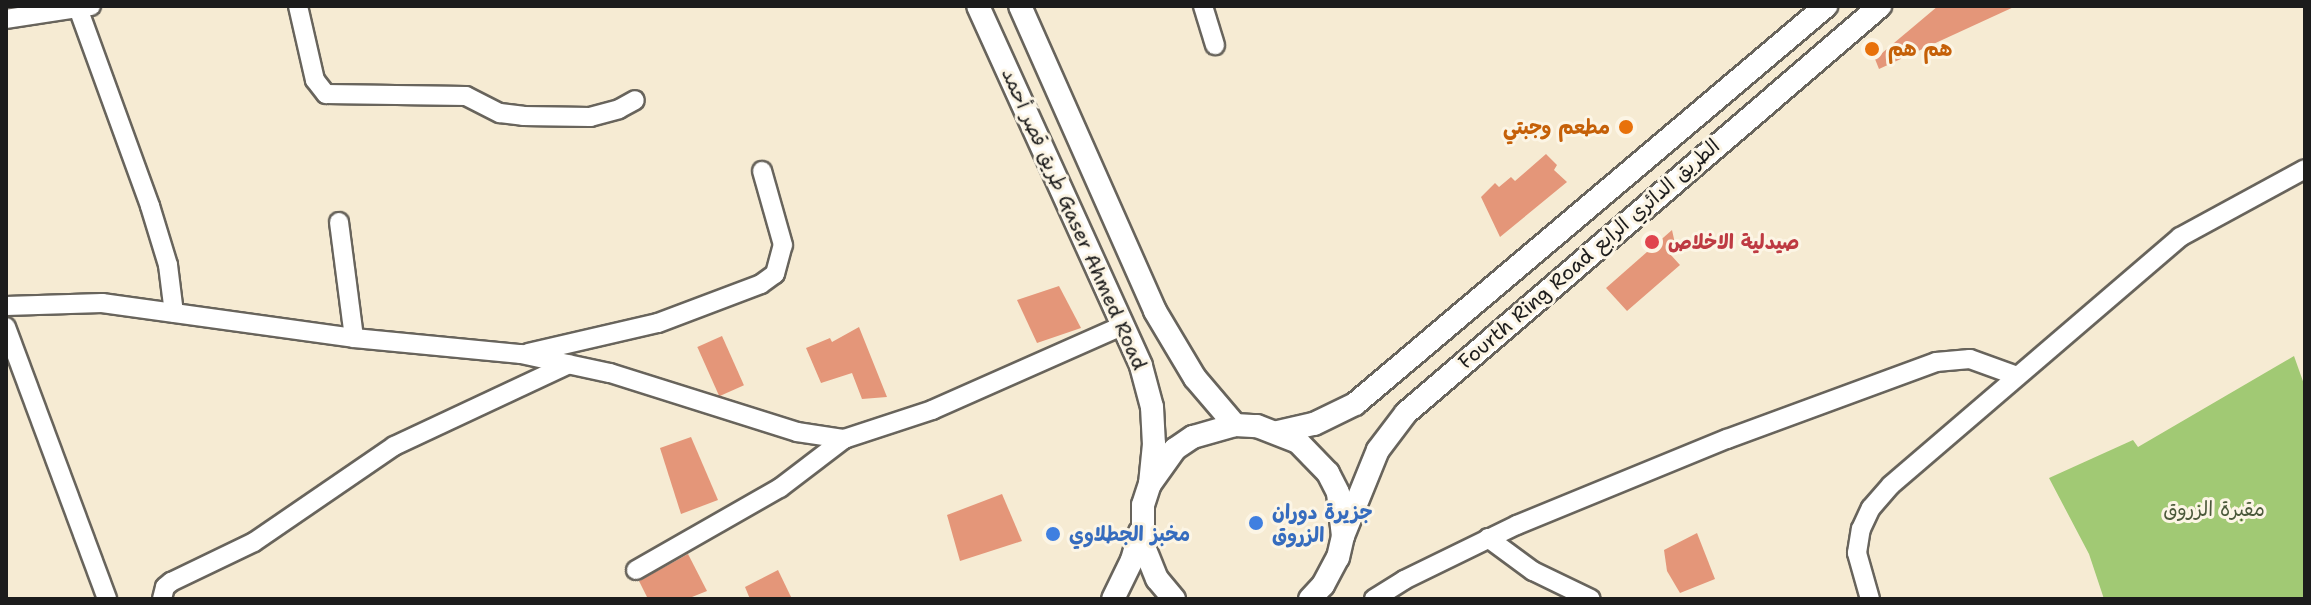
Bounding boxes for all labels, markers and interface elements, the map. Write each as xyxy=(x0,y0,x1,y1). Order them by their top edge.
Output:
place label: هم هم xyxy=(1888,37,1952,61)
marker: هم هم xyxy=(1863,40,1881,58)
street label: طريق قصر أحمد Gaser Ahmed Road xyxy=(996,64,1152,374)
place label: مطعم وجبتي xyxy=(1503,115,1610,139)
marker: مطعم وجبتي xyxy=(1617,118,1635,136)
street label: Fourth Ring Road الطريق الدائري الرابع xyxy=(1453,134,1725,374)
place label: صيدلية الاخلاص xyxy=(1668,230,1799,254)
marker: صيدلية الاخلاص xyxy=(1643,233,1661,251)
park label: مقبرة الزروق xyxy=(2163,497,2265,521)
place label: جزيرة دوران الزروق xyxy=(1272,500,1373,547)
marker: جزيرة دوران الزروق xyxy=(1247,514,1265,532)
place label: مخبز الجطلاوي xyxy=(1069,522,1190,546)
marker: مخبز الجطلاوي xyxy=(1044,525,1062,543)

